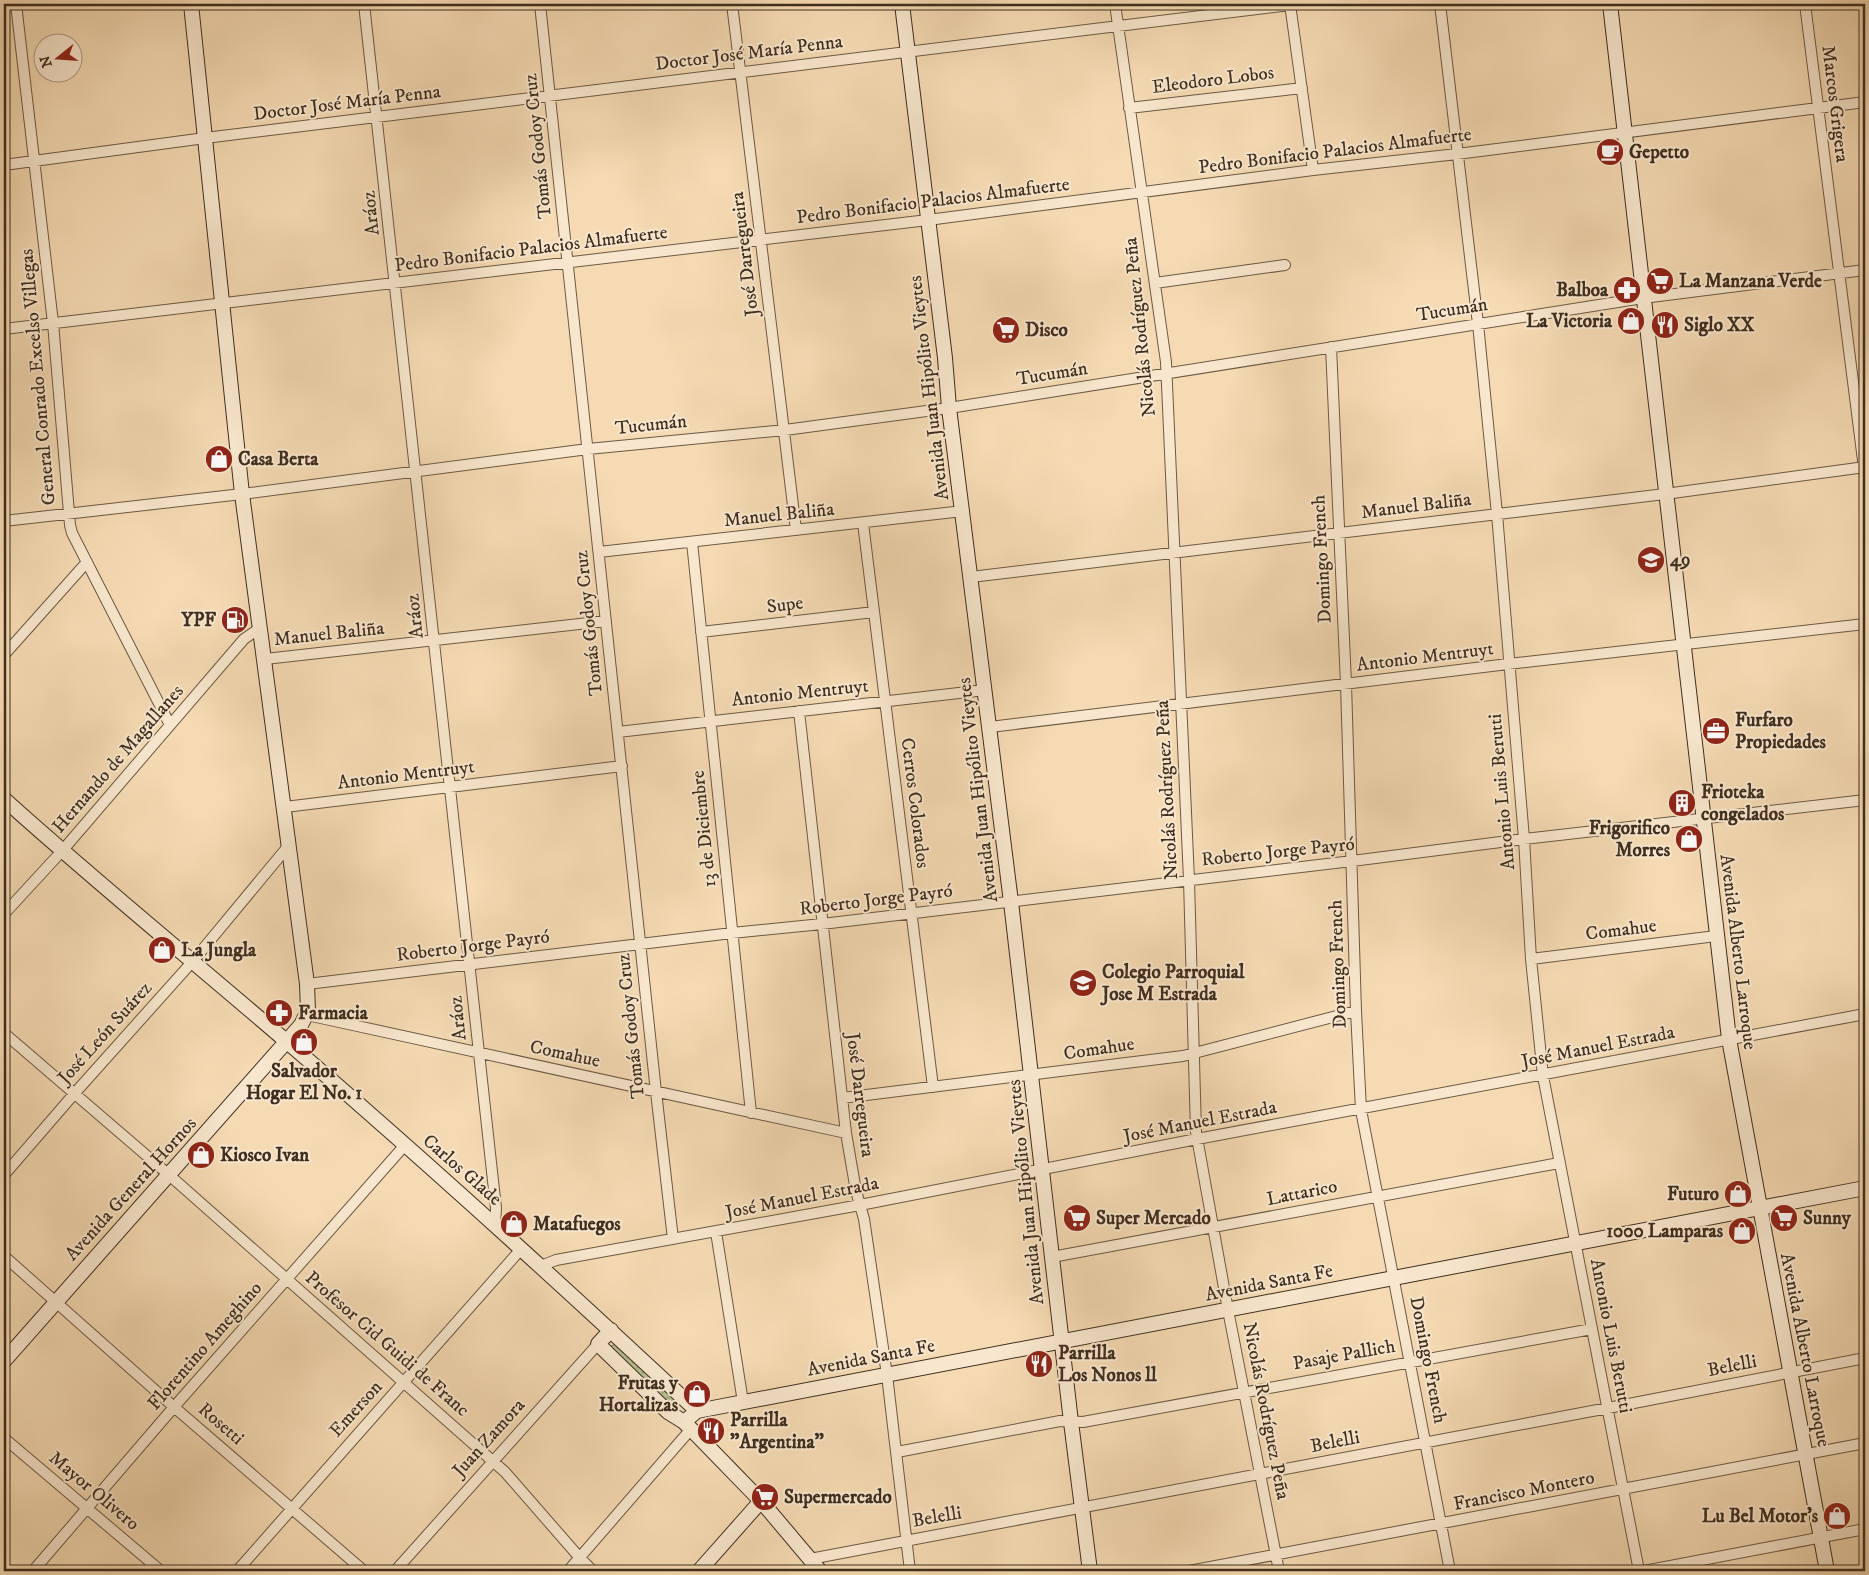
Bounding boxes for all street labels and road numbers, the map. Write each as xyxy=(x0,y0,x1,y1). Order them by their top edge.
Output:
street label: Doctor José María Penna xyxy=(654,30,844,76)
street label: Marcos Grigera xyxy=(1816,44,1854,164)
street label: Eleodoro Lobos xyxy=(1151,61,1275,99)
street label: Tomás Godoy Cruz xyxy=(519,72,557,220)
street label: Doctor José María Penna xyxy=(252,80,442,126)
street label: Pedro Bonifacio Palacios Almafuerte xyxy=(1197,123,1473,179)
street label: Pedro Bonifacio Palacios Almafuerte xyxy=(795,173,1071,229)
street label: Aráoz xyxy=(357,190,385,236)
street label: José Darregueira xyxy=(726,190,764,320)
street label: Pedro Bonifacio Palacios Almafuerte xyxy=(393,221,669,277)
street label: Nicolás Rodríguez Peña xyxy=(1119,236,1161,418)
street label: General Conrado Excelso Villegas xyxy=(15,248,61,506)
street label: Avenida Juan Hipólito Vieytes xyxy=(904,274,954,502)
street label: Tucumán xyxy=(1415,293,1489,327)
street label: Tucumán xyxy=(1015,357,1089,391)
street label: Tucumán xyxy=(614,410,688,440)
street label: Manuel Baliña xyxy=(1360,488,1472,524)
street label: Domingo French xyxy=(1307,494,1337,624)
street label: Manuel Baliña xyxy=(723,498,835,532)
street label: Tomás Godoy Cruz xyxy=(570,549,608,697)
street label: Supe xyxy=(765,591,805,619)
street label: Aráoz xyxy=(401,593,429,639)
street label: Manuel Baliña xyxy=(273,617,385,651)
street label: Antonio Mentruyt xyxy=(1355,637,1495,677)
street label: Antonio Mentruyt xyxy=(730,674,870,712)
street label: Avenida Juan Hipólito Vieytes xyxy=(953,676,1003,904)
street label: Hernando de Magallanes xyxy=(47,680,189,838)
street label: Nicolás Rodríguez Peña xyxy=(1151,700,1183,880)
street label: Antonio Luis Berutti xyxy=(1484,713,1520,871)
street label: Cerros Colorados xyxy=(896,737,934,869)
street label: Antonio Mentruyt xyxy=(336,755,476,795)
street label: 13 de Diciembre xyxy=(686,769,722,889)
street label: Roberto Jorge Payró xyxy=(1200,833,1356,871)
street label: Avenida Alberto Larroque xyxy=(1714,853,1761,1051)
street label: Roberto Jorge Payró xyxy=(798,879,954,921)
street label: Domingo French xyxy=(1324,899,1352,1029)
street label: Comahue xyxy=(1584,914,1658,946)
street label: Roberto Jorge Payró xyxy=(395,925,551,967)
street label: Tomás Godoy Cruz xyxy=(612,952,650,1100)
street label: José León Suárez xyxy=(52,977,157,1090)
street label: Aráoz xyxy=(444,995,472,1041)
street label: José Manuel Estrada xyxy=(1518,1021,1676,1073)
street label: José Darregueira xyxy=(841,1029,879,1159)
street label: Comahue xyxy=(1062,1033,1136,1065)
street label: Comahue xyxy=(528,1035,602,1073)
street label: Avenida Juan Hipólito Vieytes xyxy=(1003,1078,1049,1306)
street label: José Manuel Estrada xyxy=(1120,1096,1278,1148)
street label: Avenida General Hornos xyxy=(60,1112,202,1266)
street label: Carlos Glade xyxy=(418,1129,506,1211)
street label: José Manuel Estrada xyxy=(722,1172,880,1224)
street label: Lattarico xyxy=(1265,1175,1339,1211)
street label: Avenida Alberto Larroque xyxy=(1774,1251,1835,1449)
street label: Antonio Luis Berutti xyxy=(1585,1257,1637,1415)
street label: Avenida Santa Fe xyxy=(1203,1259,1335,1307)
street label: Profesor Cid Guidi de Franc xyxy=(300,1266,474,1422)
street label: Florentino Ameghino xyxy=(143,1277,267,1415)
street label: Domingo French xyxy=(1404,1295,1452,1425)
street label: Nicolás Rodríguez Peña xyxy=(1238,1320,1294,1502)
street label: Avenida Santa Fe xyxy=(805,1334,937,1382)
street label: Pasaje Pallich xyxy=(1291,1335,1397,1375)
street label: Belelli xyxy=(1705,1350,1759,1382)
street label: Emerson xyxy=(325,1376,387,1442)
street label: Juan Zamora xyxy=(447,1394,530,1483)
street label: Rosetti xyxy=(193,1398,249,1450)
street label: Belelli xyxy=(1308,1426,1362,1458)
street label: Mayor Olivero xyxy=(44,1447,144,1535)
street label: Francisco Montero xyxy=(1452,1466,1596,1516)
street label: Belelli xyxy=(911,1501,964,1533)

